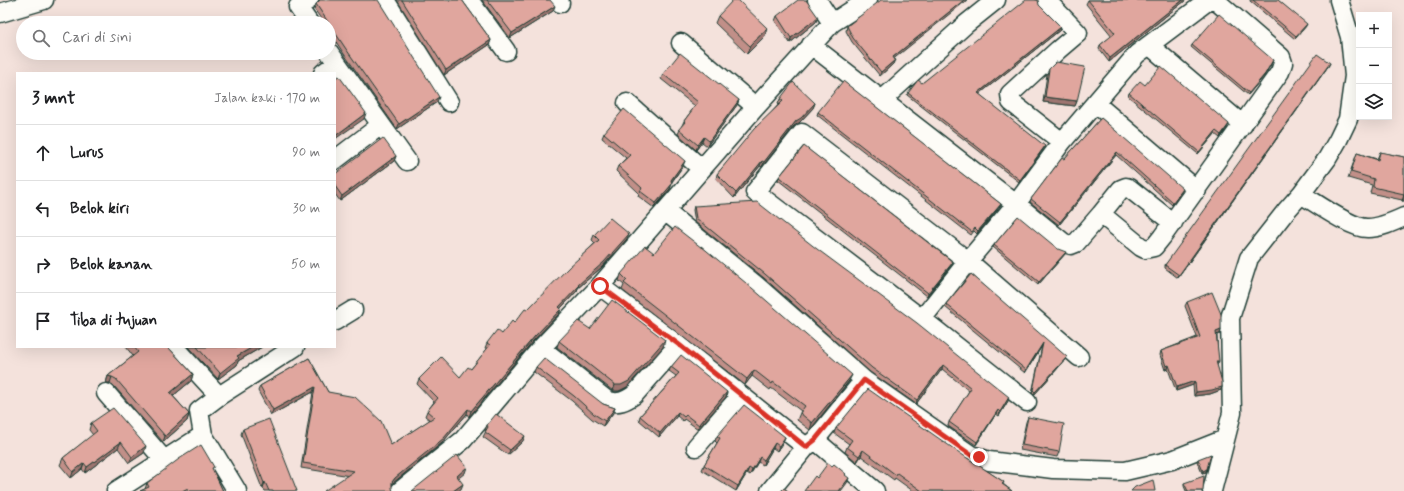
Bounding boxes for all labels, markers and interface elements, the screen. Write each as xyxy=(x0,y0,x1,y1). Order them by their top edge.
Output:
map controls xyxy=(1356,12,1392,120)
button: + xyxy=(1356,12,1392,48)
search box xyxy=(16,16,336,60)
icon: search xyxy=(30,27,52,49)
text: Cari di sini xyxy=(62,28,132,48)
button: − xyxy=(1356,48,1392,84)
button: layers xyxy=(1356,84,1392,120)
text: 3 mnt xyxy=(32,87,75,109)
text: Jalan kaki · 170 m xyxy=(214,90,320,107)
icon: ahead xyxy=(32,142,54,164)
text: Lurus xyxy=(70,143,103,163)
text: 90 m xyxy=(292,144,320,161)
icon: left xyxy=(32,198,54,220)
text: Belok kiri xyxy=(70,199,129,219)
text: 30 m xyxy=(293,200,320,217)
icon: right xyxy=(32,254,54,276)
text: Belok kanan xyxy=(70,255,153,275)
text: 50 m xyxy=(291,256,320,273)
route start xyxy=(591,277,609,295)
icon: arrive xyxy=(32,310,54,332)
text: Tiba di tujuan xyxy=(70,311,157,331)
route end xyxy=(970,448,988,466)

